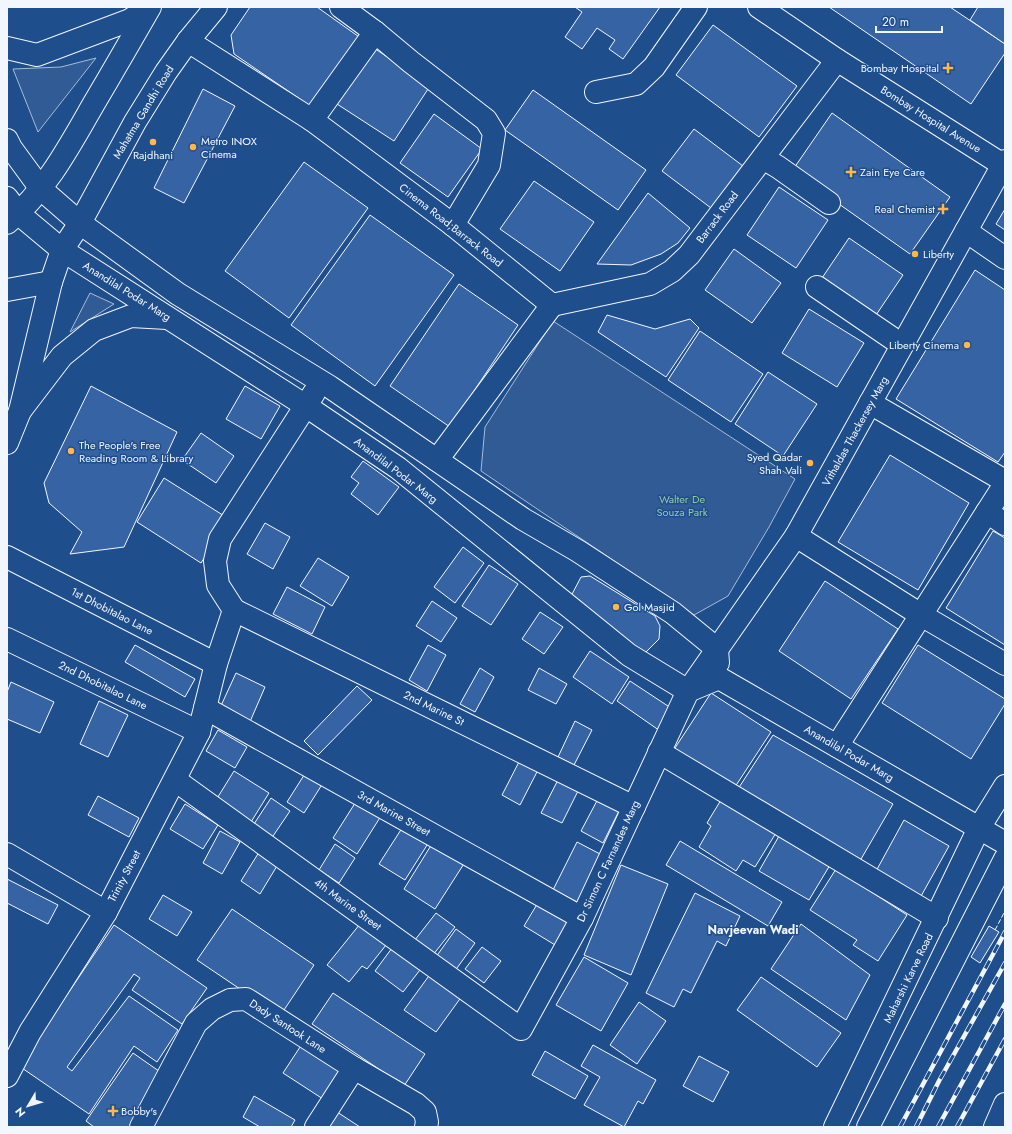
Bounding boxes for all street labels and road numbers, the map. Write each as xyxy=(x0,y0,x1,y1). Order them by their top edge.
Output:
street label: Mahatma Gandhi Road xyxy=(109,62,177,162)
street label: Bombay Hospital Avenue xyxy=(878,82,985,157)
street label: Cinema Road;Barrack Road xyxy=(396,179,506,271)
street label: Barrack Road xyxy=(692,188,742,246)
street label: Anandilal Podar Marg xyxy=(80,257,174,325)
street label: Vithaldas Thackersey Marg xyxy=(818,373,892,489)
street label: Anandilal Podar Marg xyxy=(351,433,441,507)
street label: 1st Dhobitalao Lane xyxy=(68,583,156,639)
street label: 2nd Dhobitalao Lane xyxy=(56,657,150,714)
street label: 2nd Marine St xyxy=(401,686,467,730)
street label: Anandilal Podar Marg xyxy=(801,721,897,785)
street label: 3rd Marine Street xyxy=(355,786,434,840)
street label: Dr Simon C Farnandes Marg xyxy=(573,797,643,925)
street label: Trinity Street xyxy=(104,847,145,905)
street label: 4th Marine Street xyxy=(311,874,385,934)
street label: Maharshi Karve Road xyxy=(879,930,937,1026)
street label: Dady Santook Lane xyxy=(246,995,330,1057)

